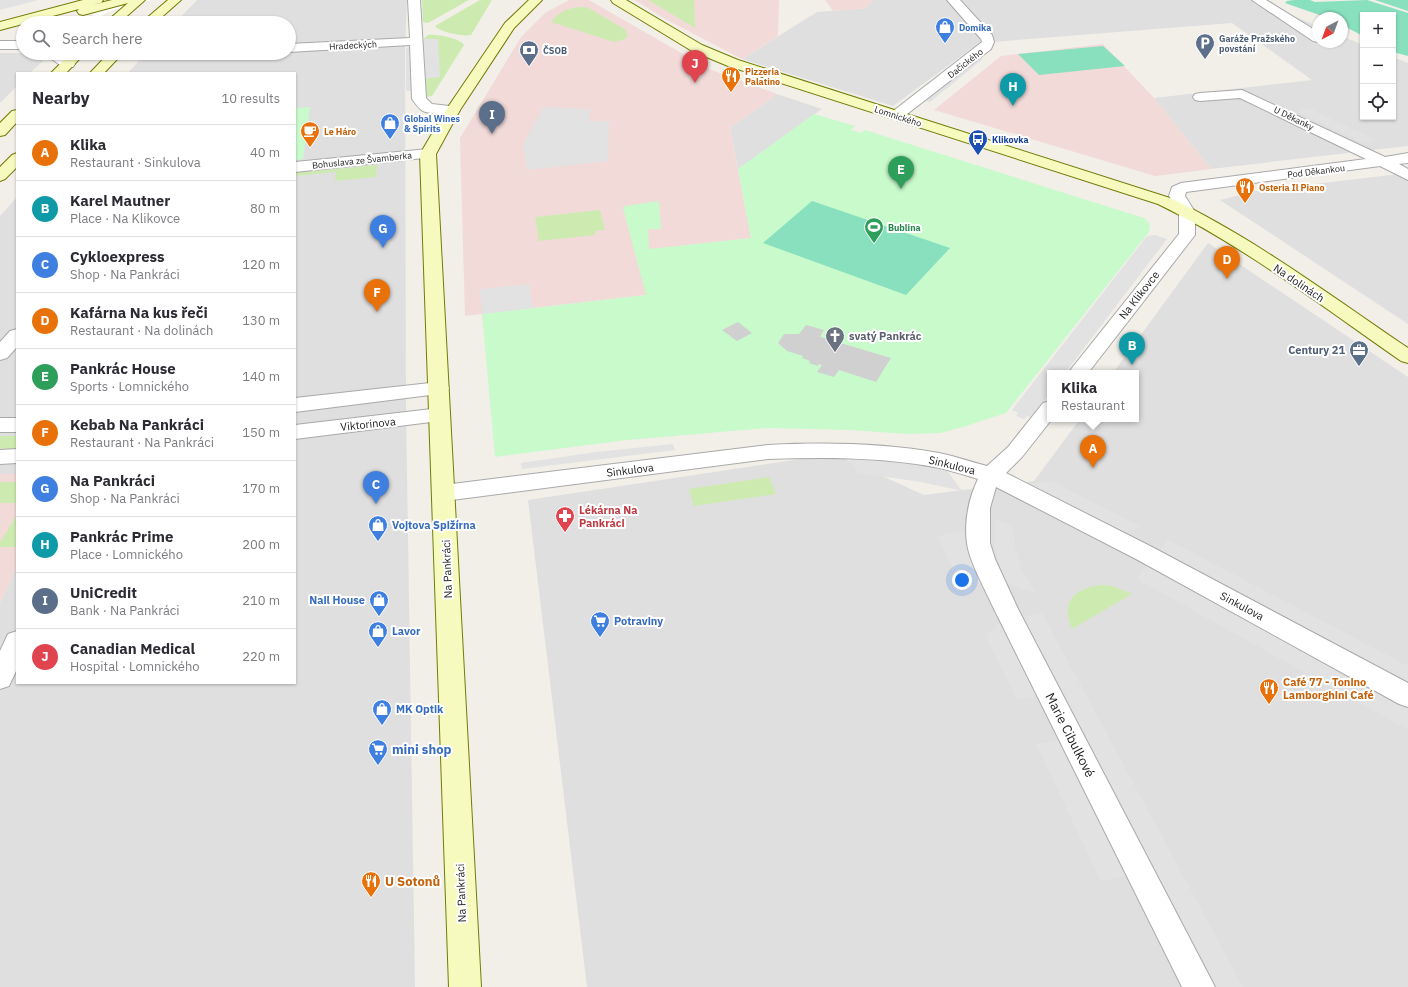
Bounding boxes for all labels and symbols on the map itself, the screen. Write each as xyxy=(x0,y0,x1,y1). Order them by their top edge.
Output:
north arrow xyxy=(1312,12,1348,48)
shop icon: Domika xyxy=(934,16,956,44)
place label: Domika xyxy=(959,22,991,33)
parking icon: Garáže Pražského povstání xyxy=(1194,32,1216,60)
place label: Garáže Pražského povstání xyxy=(1219,33,1295,54)
street label: Hradeckých xyxy=(329,38,377,52)
bank icon: ČSOB xyxy=(518,39,540,67)
place label: ČSOB xyxy=(543,44,567,56)
street label: Dačického xyxy=(945,46,985,80)
pin: J xyxy=(682,50,708,83)
restaurant icon: Pizzeria Palatino xyxy=(720,65,742,93)
place label: Pizzeria Palatino xyxy=(745,66,780,87)
pin: H xyxy=(1000,73,1026,106)
pin: I xyxy=(479,101,505,134)
street label: Lomnického xyxy=(873,103,923,129)
street label: U Děkanky xyxy=(1272,104,1316,133)
shop icon: Global Wines & Spirits xyxy=(379,112,401,140)
place label: Global Wines & Spirits xyxy=(404,113,460,134)
cafe icon: Le Háro xyxy=(299,120,321,148)
place label: Le Háro xyxy=(324,126,356,137)
bus stop icon: Klikovka xyxy=(967,128,989,156)
place label: Klikovka xyxy=(992,134,1029,145)
street label: Bohuslava ze Švamberka xyxy=(311,148,413,171)
pin: E xyxy=(888,156,914,189)
street label: Pod Děkankou xyxy=(1287,162,1345,180)
restaurant icon: Osteria Il Piano xyxy=(1234,176,1256,204)
place label: Osteria Il Piano xyxy=(1259,182,1325,193)
pin: G xyxy=(370,215,396,248)
sports icon: Bublina xyxy=(863,216,885,244)
place label: Bublina xyxy=(888,222,921,233)
pin: D xyxy=(1214,246,1240,279)
street label: Na dolinách xyxy=(1271,261,1327,305)
street label: Na Klikovce xyxy=(1116,268,1162,322)
pin: F xyxy=(364,279,390,312)
church icon: svatý Pankrác xyxy=(824,325,846,353)
place label: svatý Pankrác xyxy=(849,329,922,343)
pin: B xyxy=(1119,332,1145,365)
office icon: Century 21 xyxy=(1348,339,1370,367)
place label: Century 21 xyxy=(1288,343,1345,357)
street label: Viktorinova xyxy=(340,414,396,434)
pin: A xyxy=(1080,435,1106,468)
street label: Sinkulova xyxy=(927,452,977,478)
street label: Sinkulova xyxy=(606,460,655,480)
pin: C xyxy=(363,471,389,504)
place label: Lékárna Na Pankráci xyxy=(579,503,638,530)
pharmacy icon: Lékárna Na Pankráci xyxy=(554,505,576,533)
shop icon: Vojtova Spižírna xyxy=(367,514,389,542)
place label: Vojtova Spižírna xyxy=(392,518,476,532)
street label: Na Pankráci xyxy=(439,539,455,599)
your location xyxy=(952,570,972,590)
shop icon: Nail House xyxy=(368,589,390,617)
street label: Sinkulova xyxy=(1218,589,1266,623)
place label: Nail House xyxy=(309,593,365,607)
supermarket icon: Potraviny xyxy=(589,610,611,638)
place label: Potraviny xyxy=(614,614,663,628)
shop icon: Lavor xyxy=(367,620,389,648)
place label: Lavor xyxy=(392,624,421,638)
place label: Café 77 - Tonino Lamborghini Café xyxy=(1283,675,1374,702)
restaurant icon: Café 77 - Tonino Lamborghini Café xyxy=(1258,677,1280,705)
street label: Marie Cibulkové xyxy=(1041,690,1099,780)
shop icon: MK Optik xyxy=(371,698,393,726)
place label: MK Optik xyxy=(396,702,444,716)
supermarket icon: mini shop xyxy=(367,738,389,766)
place label: mini shop xyxy=(392,741,452,758)
street label: Na Pankráci xyxy=(453,863,469,923)
restaurant icon: U Sotonů xyxy=(360,870,382,898)
place label: U Sotonů xyxy=(385,873,440,890)

